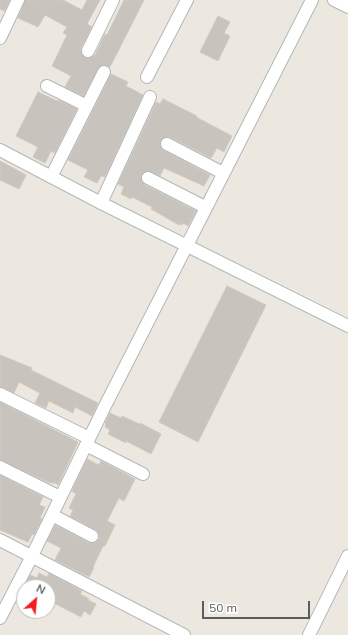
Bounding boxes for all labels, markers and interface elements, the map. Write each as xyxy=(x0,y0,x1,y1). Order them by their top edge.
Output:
north arrow xyxy=(16,579,56,619)
text: N xyxy=(34,581,48,597)
scale bar xyxy=(204,593,312,619)
text: 50 m xyxy=(209,600,237,615)

